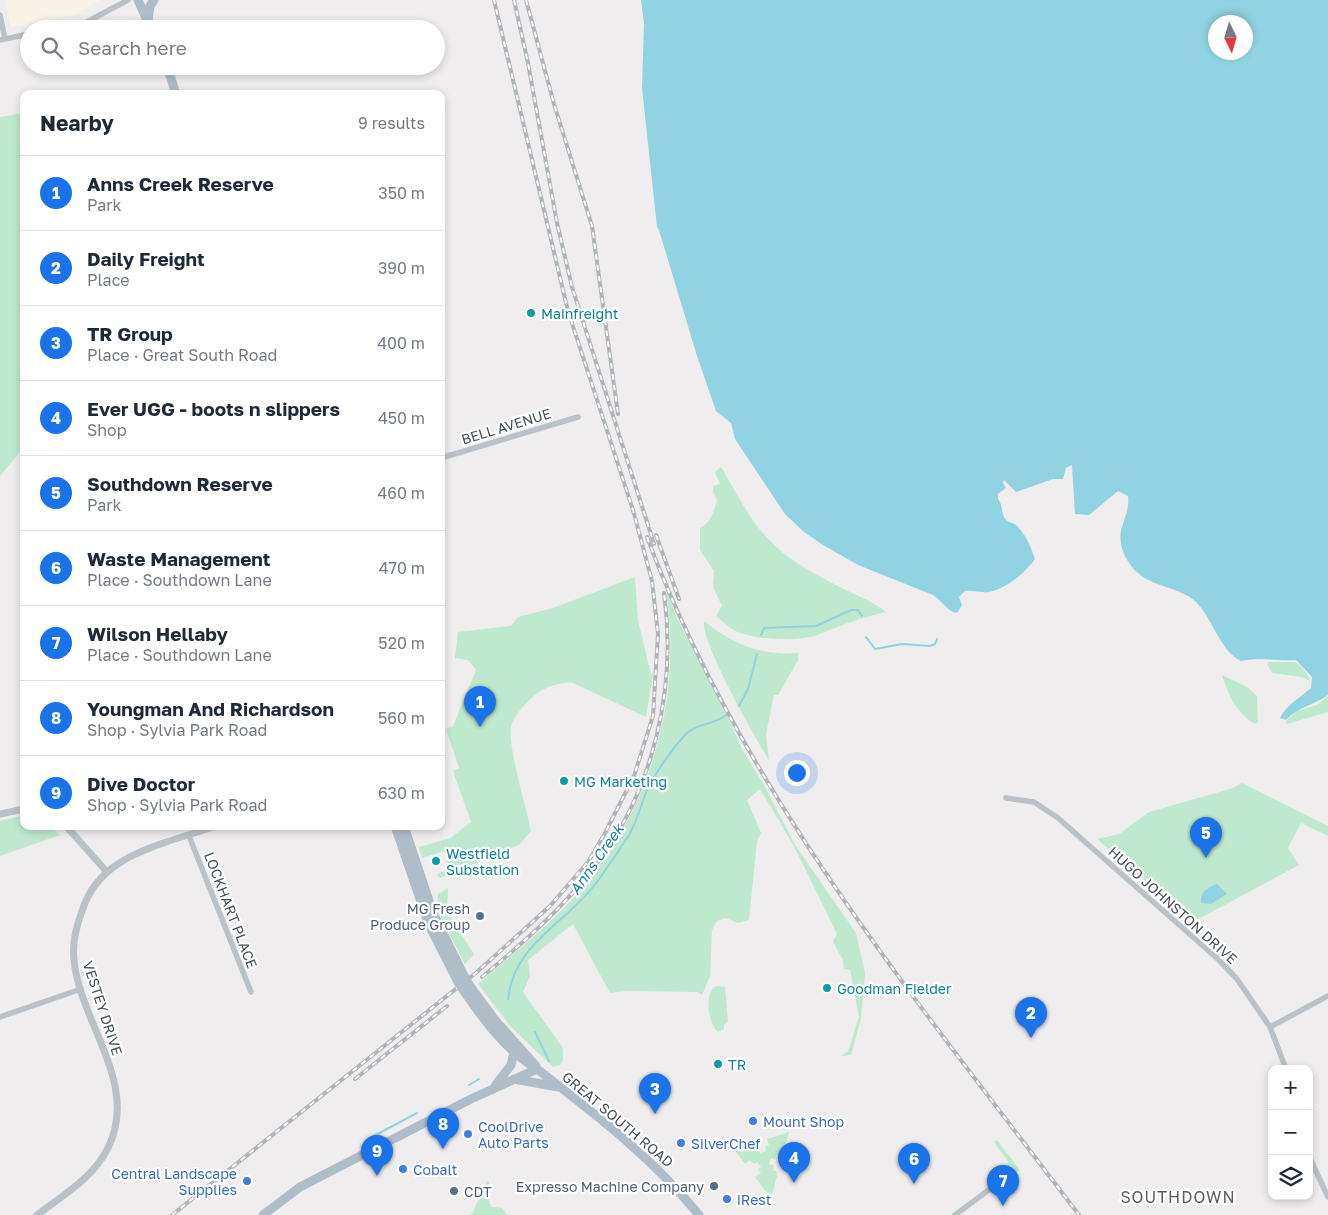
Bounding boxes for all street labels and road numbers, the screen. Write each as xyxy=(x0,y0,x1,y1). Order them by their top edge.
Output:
street label: BELL AVENUE xyxy=(459,404,553,448)
street label: HUGO JOHNSTON DRIVE xyxy=(1105,843,1241,967)
street label: LOCKHART PLACE xyxy=(201,849,261,971)
street label: VESTEY DRIVE xyxy=(80,959,126,1057)
street label: GREAT SOUTH ROAD xyxy=(559,1068,677,1170)

